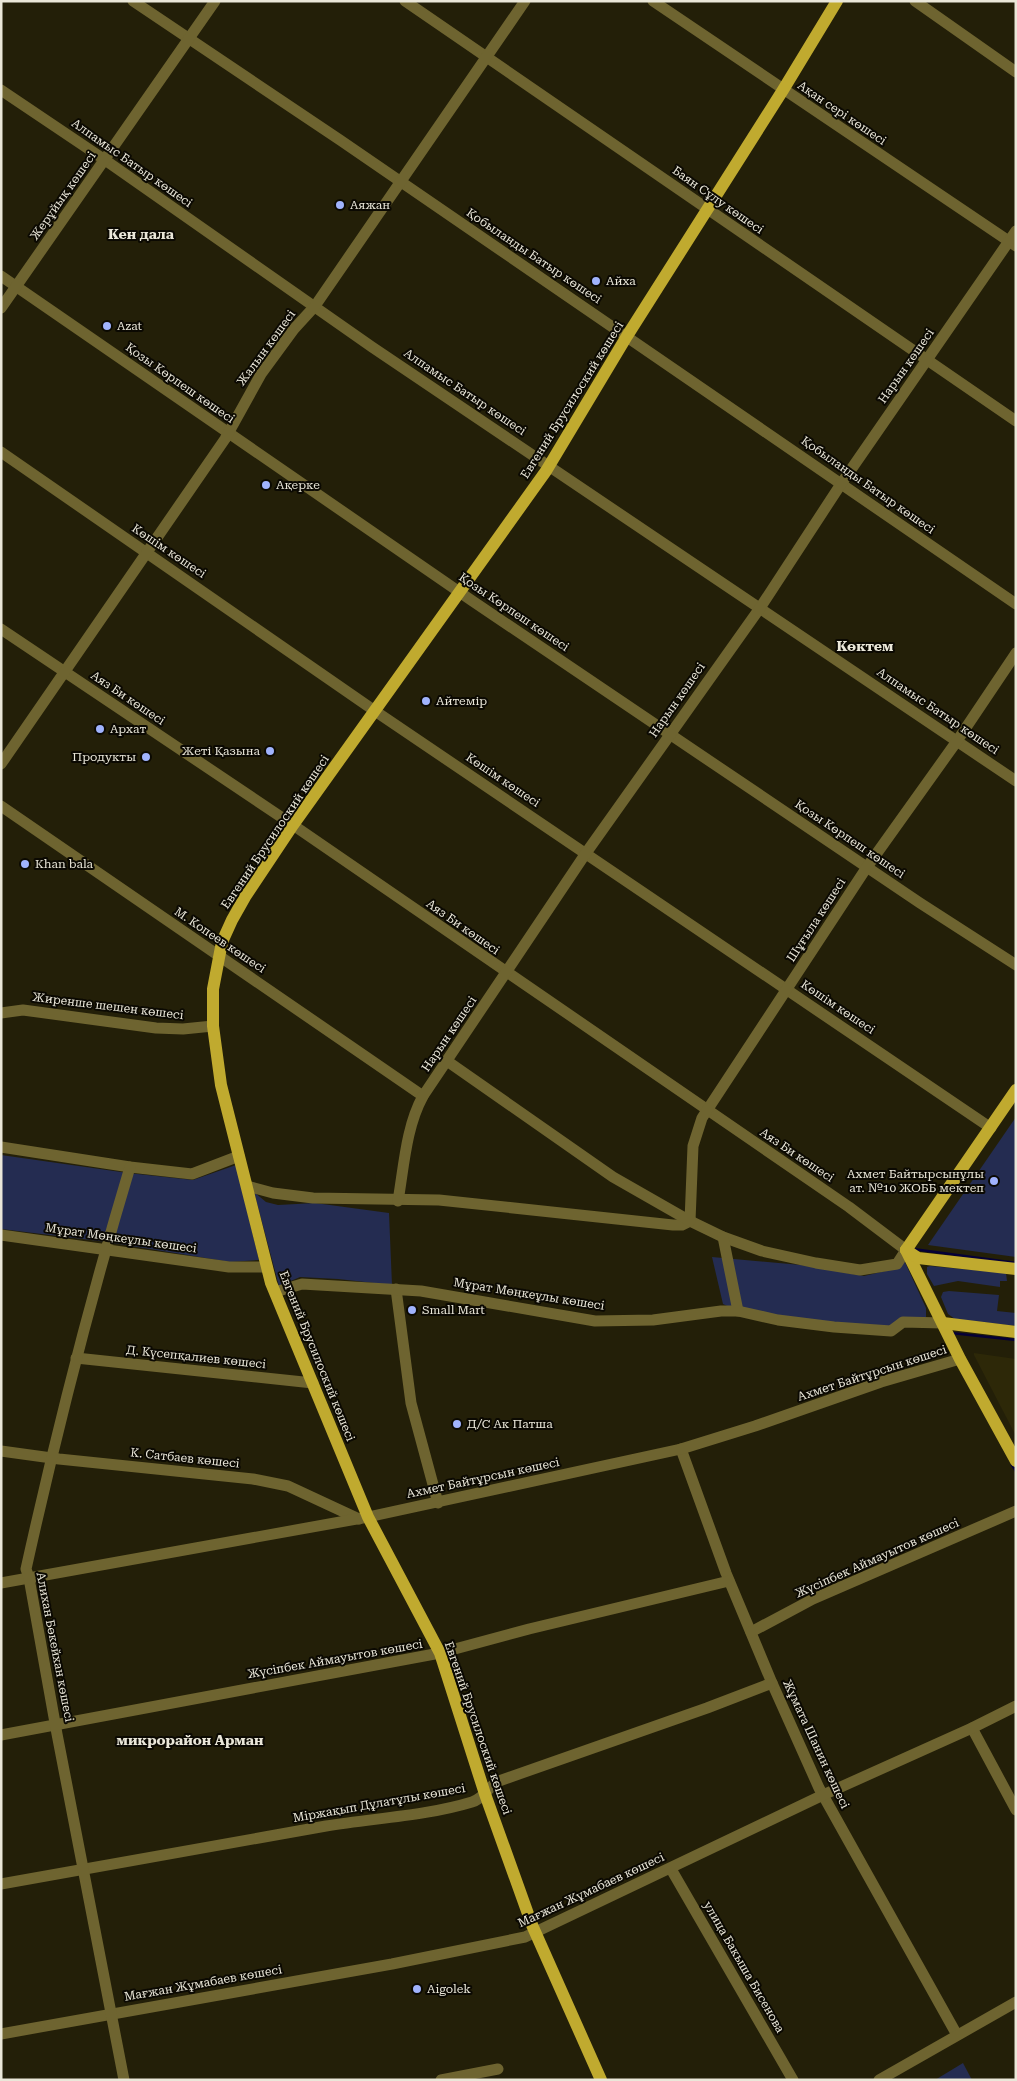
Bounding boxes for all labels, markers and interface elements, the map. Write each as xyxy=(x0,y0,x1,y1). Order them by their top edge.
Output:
street label: Ақан сері көшесі xyxy=(795,78,889,148)
street label: Алпамыс Батыр көшесі xyxy=(69,116,195,210)
street label: Жерұйық көшесі xyxy=(27,149,99,243)
street label: Баян Сұлу көшесі xyxy=(670,163,766,237)
place label: Аяжан xyxy=(350,198,390,212)
marker: Аяжан xyxy=(334,199,346,211)
street label: Қобыланды Батыр көшесі xyxy=(464,206,604,307)
district label: Кен дала xyxy=(108,226,175,242)
place label: Айха xyxy=(606,274,636,288)
marker: Айха xyxy=(590,275,602,287)
street label: Жалын көшесі xyxy=(234,307,298,389)
place label: Azat xyxy=(117,319,143,333)
street label: Евгений Брусилоский көшесі xyxy=(518,319,626,481)
marker: Azat xyxy=(101,320,113,332)
street label: Нарын көшесі xyxy=(875,326,937,406)
street label: Қозы Көрпеш көшесі xyxy=(123,340,237,426)
street label: Алпамыс Батыр көшесі xyxy=(401,346,529,438)
street label: Қобыланды Батыр көшесі xyxy=(799,433,938,537)
place label: Ақерке xyxy=(276,478,320,492)
marker: Ақерке xyxy=(260,479,272,491)
street label: Көшім көшесі xyxy=(129,521,209,581)
street label: Қозы Көрпеш көшесі xyxy=(456,570,572,654)
district label: Көктем xyxy=(837,638,894,654)
street label: Нарын көшесі xyxy=(646,660,708,740)
street label: Алпамыс Батыр көшесі xyxy=(874,665,1002,757)
street label: Аяз Би көшесі xyxy=(88,668,168,728)
place label: Айтемір xyxy=(436,694,487,708)
marker: Айтемір xyxy=(420,695,432,707)
place label: Архат xyxy=(110,722,146,736)
marker: Архат xyxy=(94,723,106,735)
place label: Жеті Қазына xyxy=(182,744,260,758)
marker: Жеті Қазына xyxy=(264,745,276,757)
place label: Продукты xyxy=(72,750,136,764)
street label: Көшім көшесі xyxy=(463,750,543,810)
marker: Продукты xyxy=(140,751,152,763)
street label: Евгений Брусилоский көшесі xyxy=(218,752,332,911)
street label: Қозы Көрпеш көшесі xyxy=(792,797,908,881)
place label: Khan bala xyxy=(35,857,94,871)
marker: Khan bala xyxy=(19,858,31,870)
street label: Шұғыла көшесі xyxy=(784,875,848,964)
street label: Аяз Би көшесі xyxy=(424,897,502,958)
street label: М. Копеев көшесі xyxy=(172,904,268,976)
street label: Көшім көшесі xyxy=(798,977,878,1037)
street label: Жиренше шешен көшесі xyxy=(32,990,184,1022)
street label: Нарын көшесі xyxy=(419,994,479,1074)
street label: Аяз Би көшесі xyxy=(757,1125,837,1185)
place label: Ахмет Байтырсынұлы ат. №10 ЖОББ мектеп xyxy=(847,1167,984,1195)
marker: Ахмет Байтырсынұлы ат. №10 ЖОББ мектеп xyxy=(988,1175,1000,1187)
street label: Мұрат Мөңкеұлы көшесі xyxy=(44,1220,198,1256)
street label: Евгений Брусилоский көшесі xyxy=(276,1269,358,1443)
street label: Мұрат Мөңкеұлы көшесі xyxy=(453,1275,606,1313)
place label: Small Mart xyxy=(422,1303,485,1317)
marker: Small Mart xyxy=(406,1304,418,1316)
street label: Ахмет Байтұрсын көшесі xyxy=(796,1342,948,1404)
street label: Д. Күсепқалиев көшесі xyxy=(125,1343,267,1371)
place label: Д/С Ак Патша xyxy=(467,1417,553,1431)
marker: Д/С Ак Патша xyxy=(451,1418,463,1430)
street label: К. Сатбаев көшесі xyxy=(130,1445,240,1471)
street label: Ахмет Байтұрсын көшесі xyxy=(405,1455,561,1501)
street label: Жүсіпбек Аймауытов көшесі xyxy=(793,1515,961,1600)
street label: Алихан Бөкейхан көшесі xyxy=(34,1571,76,1723)
street label: Жүсіпбек Аймауытов көшесі xyxy=(246,1637,424,1681)
street label: Евгений Брусилоский көшесі xyxy=(442,1640,514,1817)
street label: Жұмата Шанин көшесі xyxy=(780,1677,852,1811)
district label: микрорайон Арман xyxy=(117,1732,264,1748)
street label: Міржақып Дұлатұлы көшесі xyxy=(292,1781,466,1825)
street label: Мағжан Жұмабаев көшесі xyxy=(516,1850,667,1930)
street label: улица Бакыша Бисенова xyxy=(701,1899,788,2036)
street label: Мағжан Жұмабаев көшесі xyxy=(123,1962,283,2004)
place label: Aigolek xyxy=(427,1982,471,1996)
marker: Aigolek xyxy=(411,1983,423,1995)

